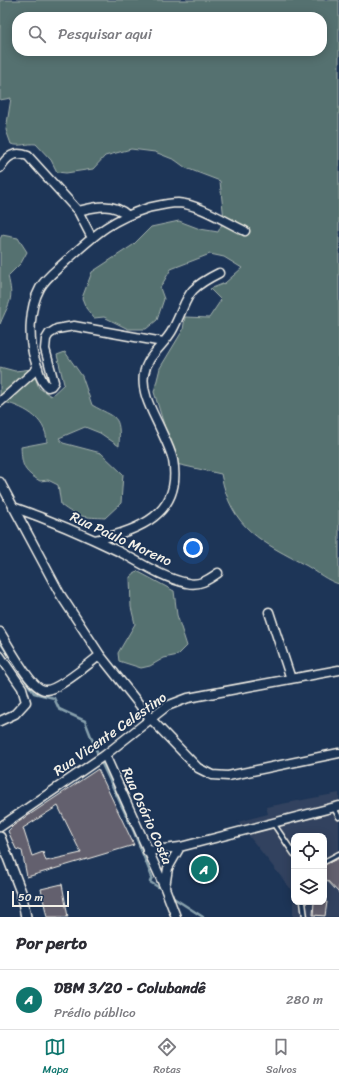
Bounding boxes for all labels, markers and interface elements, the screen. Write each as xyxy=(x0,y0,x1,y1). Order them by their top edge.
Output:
search box xyxy=(12,12,327,56)
text: Pesquisar aqui xyxy=(58,21,152,47)
icon: search xyxy=(26,23,48,45)
street label: Rua Paulo Moreno xyxy=(66,504,176,574)
your location xyxy=(183,538,203,558)
street label: Rua Vicente Celestino xyxy=(48,685,172,783)
street label: Rua Osório Costa xyxy=(114,763,180,869)
map controls xyxy=(291,833,327,905)
button: locate xyxy=(291,833,327,869)
pin: A xyxy=(191,854,217,884)
button: layers xyxy=(291,869,327,905)
text: 50 m xyxy=(18,888,43,907)
scale bar xyxy=(12,889,69,908)
text: Por perto xyxy=(16,928,87,958)
text: DBM 3/20 - Colubandê xyxy=(54,975,206,1001)
text: A xyxy=(25,988,33,1011)
text: 280 m xyxy=(286,988,323,1011)
text: Prédio público xyxy=(54,1001,136,1024)
tab: Mapa xyxy=(42,1036,68,1079)
tab: Rotas xyxy=(153,1036,181,1079)
tab: Salvos xyxy=(266,1036,297,1079)

